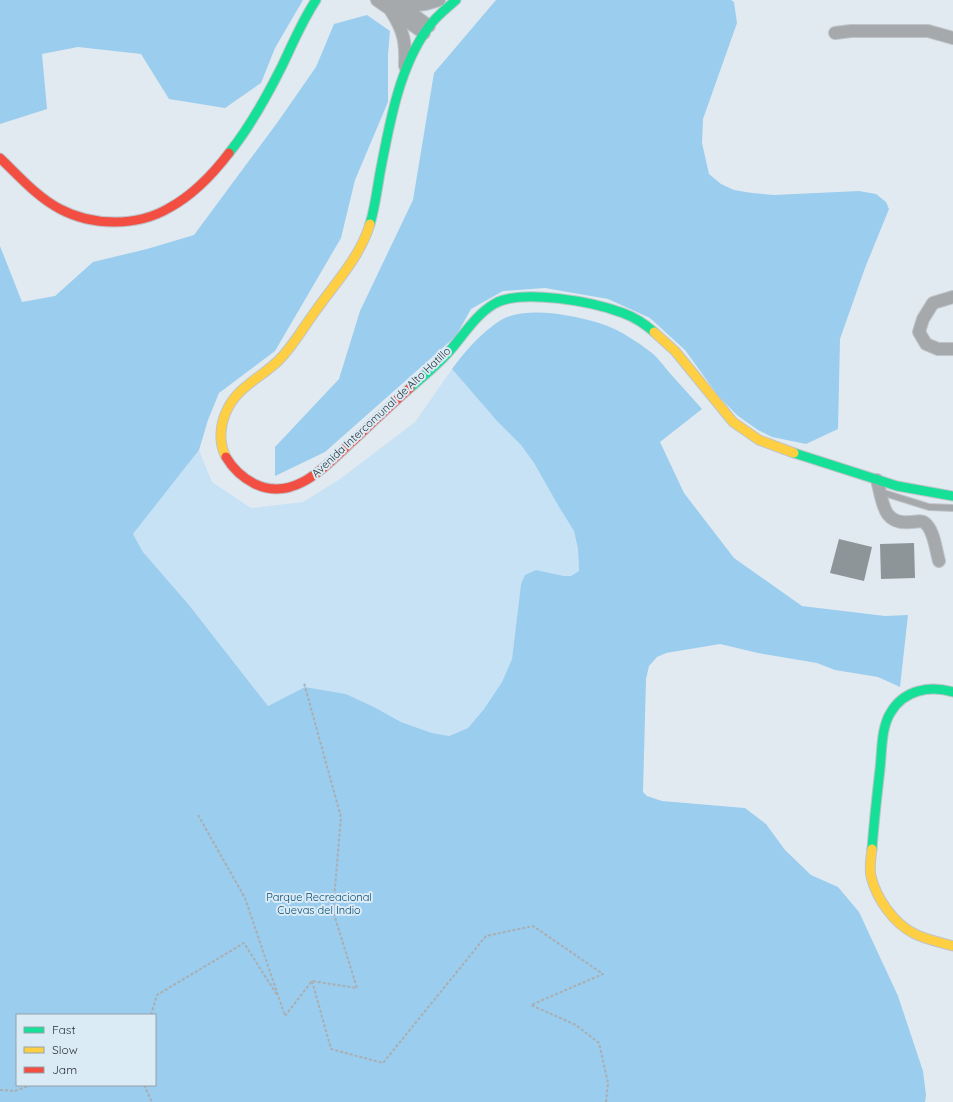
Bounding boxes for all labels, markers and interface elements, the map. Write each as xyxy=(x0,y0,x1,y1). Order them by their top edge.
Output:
street label: Avenida Intercomunal de Alto Hatillo xyxy=(309,344,454,480)
park label: Parque Recreacional Cuevas del Indio xyxy=(266,890,372,917)
legend xyxy=(16,1014,156,1086)
text: Fast xyxy=(52,1022,76,1037)
text: Slow xyxy=(52,1042,78,1057)
text: Jam xyxy=(52,1062,77,1077)

